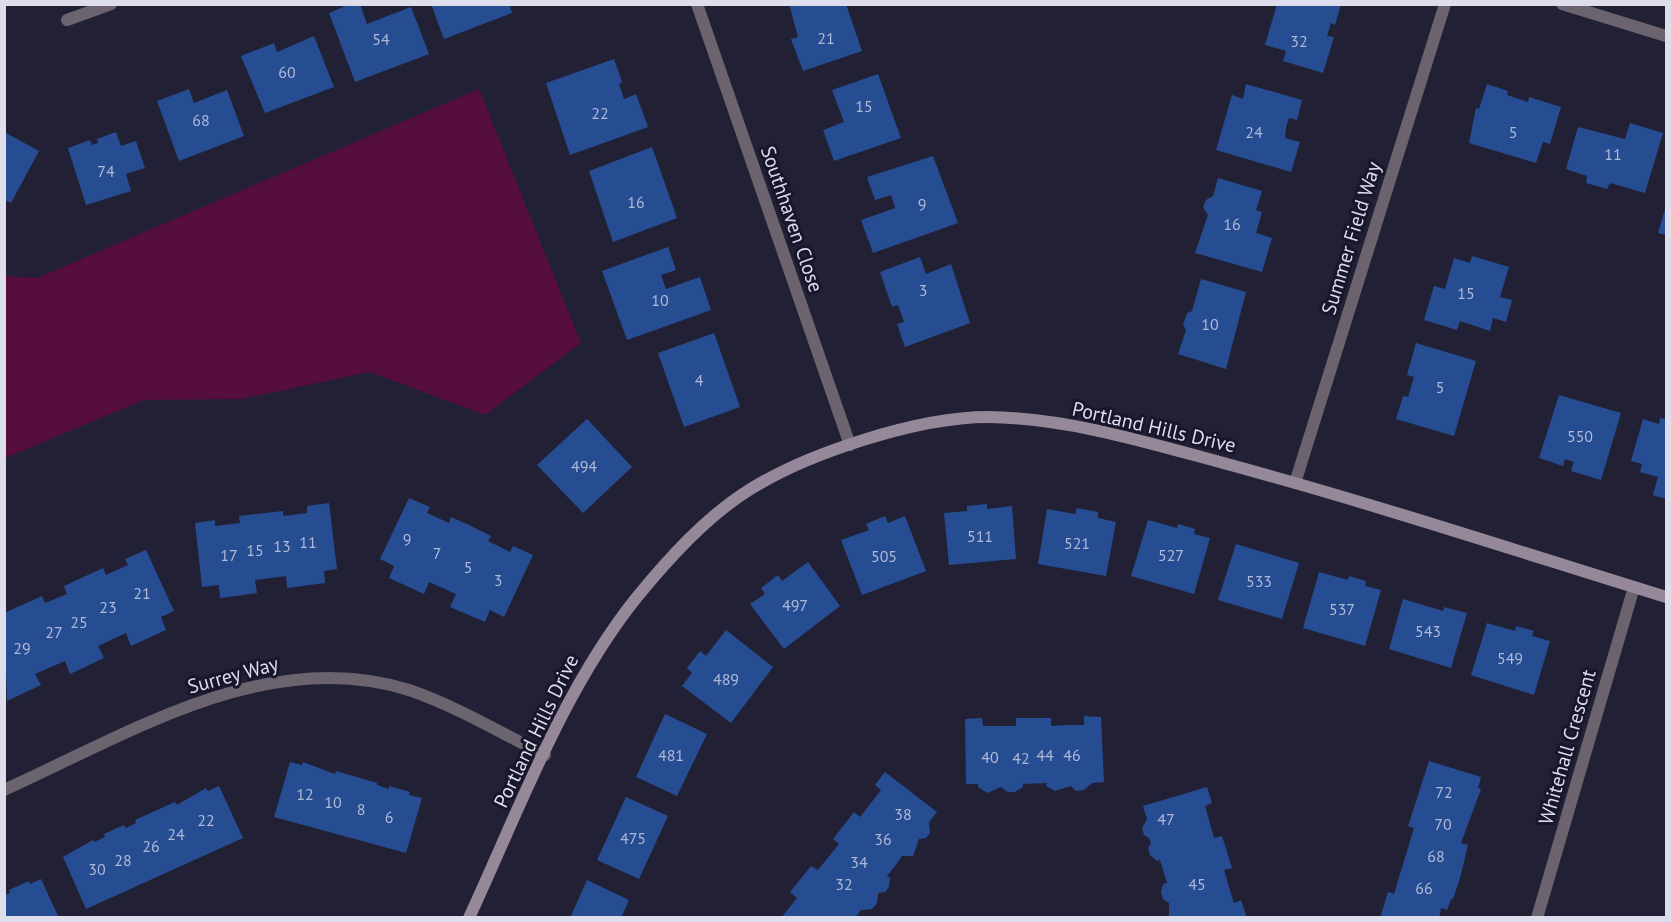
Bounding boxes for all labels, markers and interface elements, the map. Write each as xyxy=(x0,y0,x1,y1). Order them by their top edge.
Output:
house number: 21 xyxy=(817,28,835,48)
house number: 54 xyxy=(372,29,390,49)
house number: 32 xyxy=(1290,31,1308,51)
house number: 60 xyxy=(278,62,296,82)
house number: 15 xyxy=(855,96,873,116)
house number: 22 xyxy=(591,103,609,123)
house number: 68 xyxy=(192,110,210,130)
house number: 24 xyxy=(1245,122,1263,142)
house number: 5 xyxy=(1509,122,1517,142)
street label: Southhaven Close xyxy=(755,142,829,296)
house number: 11 xyxy=(1604,144,1622,164)
street label: Summer Field Way xyxy=(1315,158,1387,318)
house number: 74 xyxy=(97,161,115,181)
house number: 16 xyxy=(627,192,645,212)
house number: 9 xyxy=(918,194,926,214)
house number: 16 xyxy=(1223,214,1241,234)
house number: 3 xyxy=(919,280,927,300)
house number: 15 xyxy=(1457,283,1475,303)
house number: 10 xyxy=(651,290,669,310)
house number: 10 xyxy=(1201,314,1219,334)
house number: 4 xyxy=(695,370,704,390)
house number: 5 xyxy=(1436,377,1444,397)
street label: Portland Hills Drive xyxy=(1070,396,1238,458)
house number: 550 xyxy=(1567,426,1593,446)
house number: 494 xyxy=(571,456,597,476)
house number: 511 xyxy=(967,526,993,546)
house number: 9 xyxy=(403,529,411,549)
house number: 11 xyxy=(299,532,317,552)
house number: 521 xyxy=(1064,533,1090,553)
house number: 13 xyxy=(273,536,291,556)
house number: 15 xyxy=(246,540,264,560)
house number: 7 xyxy=(433,543,441,563)
house number: 17 xyxy=(220,545,238,565)
house number: 527 xyxy=(1158,545,1184,565)
house number: 505 xyxy=(871,546,897,566)
house number: 5 xyxy=(464,557,472,577)
house number: 3 xyxy=(494,570,502,590)
house number: 533 xyxy=(1246,571,1272,591)
house number: 21 xyxy=(133,583,151,603)
house number: 497 xyxy=(782,595,808,615)
house number: 23 xyxy=(99,597,117,617)
house number: 537 xyxy=(1329,599,1355,619)
house number: 25 xyxy=(70,612,88,632)
house number: 543 xyxy=(1415,621,1441,641)
house number: 27 xyxy=(45,622,63,642)
house number: 29 xyxy=(13,638,31,658)
house number: 549 xyxy=(1497,648,1523,668)
street label: Surrey Way xyxy=(185,650,282,700)
street label: Portland Hills Drive xyxy=(488,650,584,812)
street label: Whitehall Crescent xyxy=(1532,666,1602,828)
house number: 489 xyxy=(713,669,739,689)
house number: 481 xyxy=(658,745,684,765)
house number: 44 xyxy=(1036,745,1054,765)
house number: 46 xyxy=(1063,745,1081,765)
house number: 40 xyxy=(981,747,999,767)
house number: 42 xyxy=(1012,748,1030,768)
house number: 72 xyxy=(1435,782,1453,802)
house number: 12 xyxy=(296,784,314,804)
house number: 10 xyxy=(324,792,342,812)
house number: 8 xyxy=(357,799,365,819)
house number: 38 xyxy=(894,804,912,824)
house number: 6 xyxy=(385,807,393,827)
house number: 47 xyxy=(1157,809,1175,829)
house number: 22 xyxy=(197,810,215,830)
house number: 70 xyxy=(1434,814,1452,834)
house number: 24 xyxy=(167,824,185,844)
house number: 475 xyxy=(620,828,646,848)
house number: 36 xyxy=(874,829,892,849)
house number: 26 xyxy=(142,836,160,856)
house number: 68 xyxy=(1427,846,1445,866)
house number: 28 xyxy=(114,850,132,870)
house number: 34 xyxy=(850,852,868,872)
house number: 30 xyxy=(88,859,106,879)
house number: 32 xyxy=(835,874,853,894)
house number: 45 xyxy=(1188,874,1206,894)
house number: 66 xyxy=(1415,878,1433,898)

